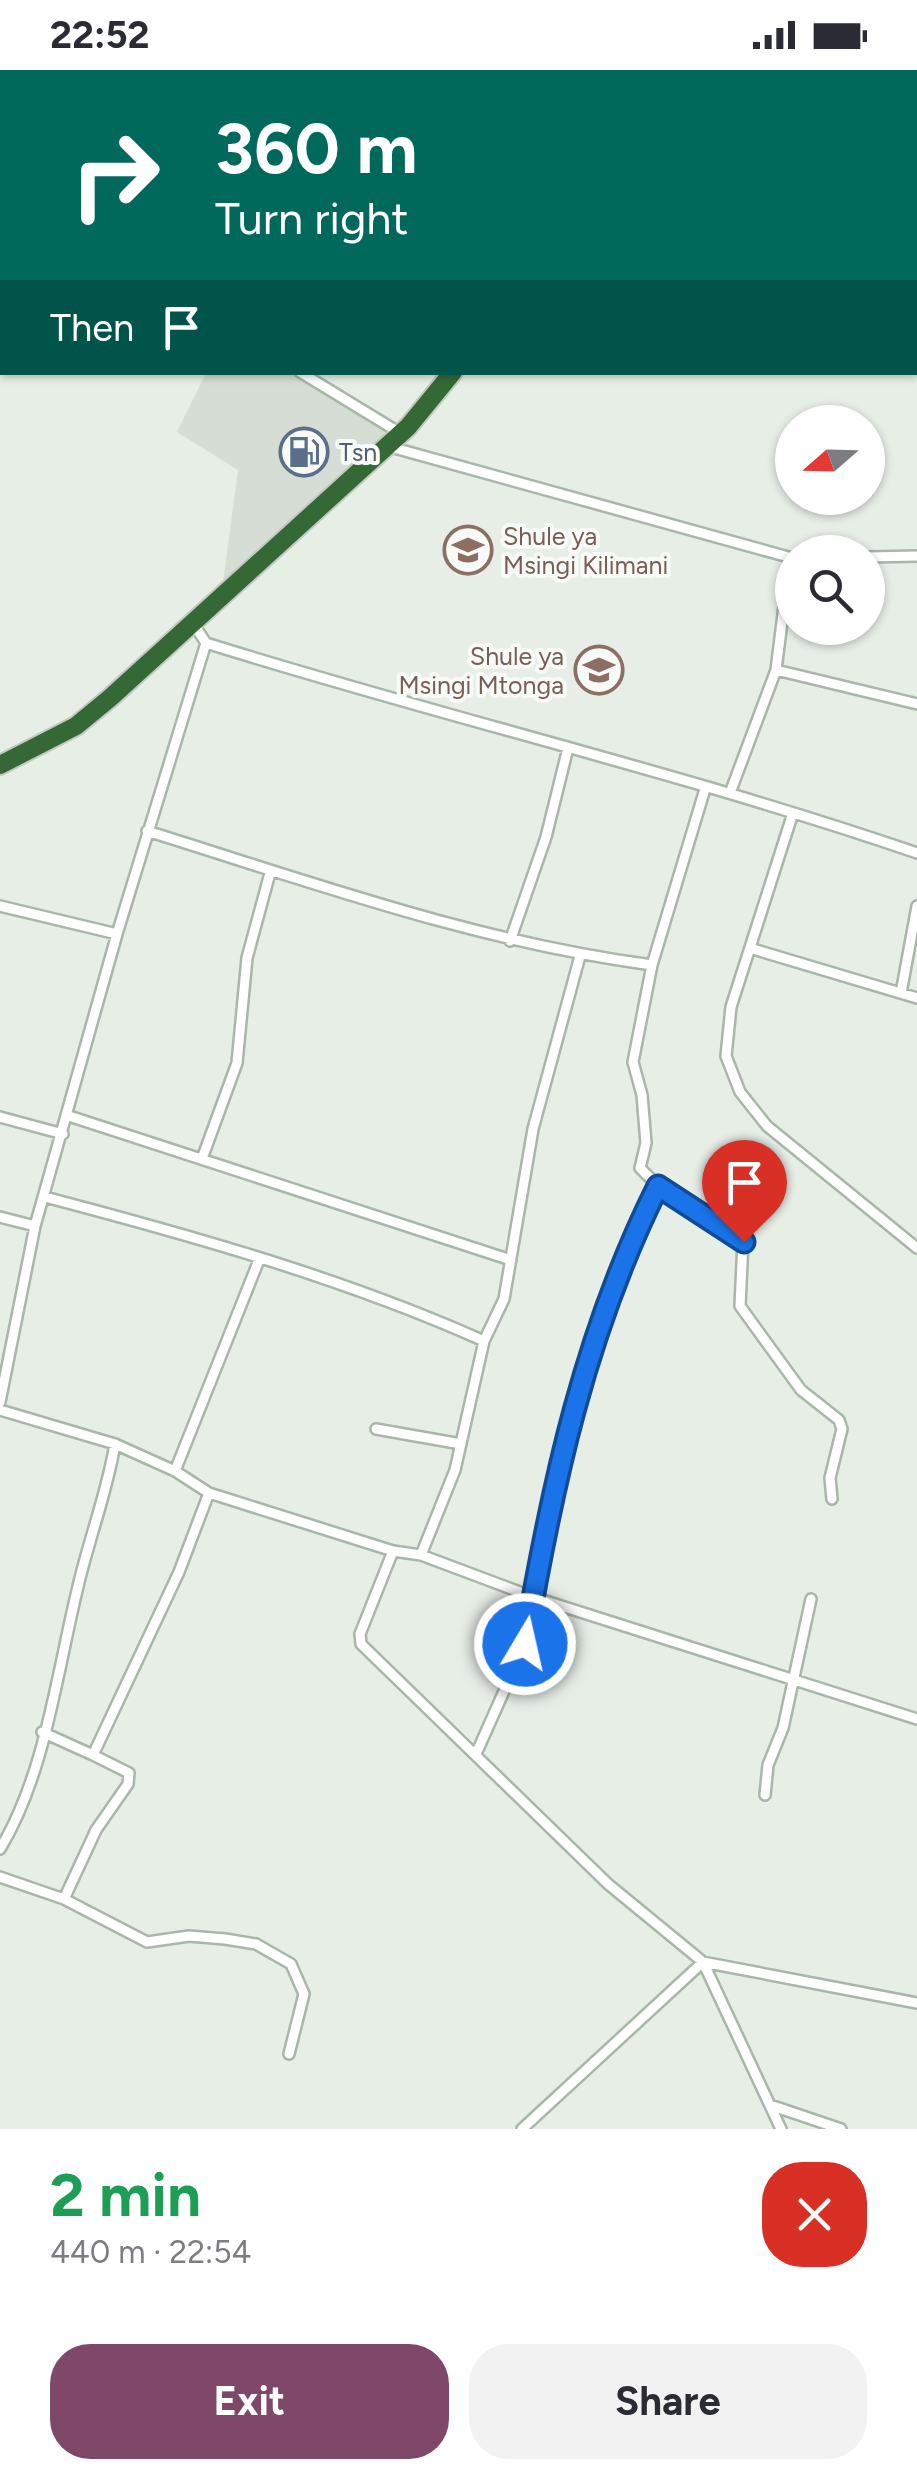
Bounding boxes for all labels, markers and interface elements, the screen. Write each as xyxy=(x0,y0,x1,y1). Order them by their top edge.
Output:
text: 22:52 xyxy=(50,12,150,58)
text: 360 m xyxy=(215,106,418,191)
icon: right xyxy=(50,110,180,240)
text: Turn right xyxy=(215,191,408,245)
icon: arrive xyxy=(154,300,209,355)
text: Then xyxy=(50,305,134,351)
north arrow xyxy=(775,405,885,515)
map controls xyxy=(775,405,885,645)
fuel station icon: Tsn xyxy=(278,426,330,478)
place label: Tsn xyxy=(339,437,377,467)
place label: Shule ya Msingi Kilimani xyxy=(503,521,668,580)
school or university icon: Shule ya Msingi Kilimani xyxy=(442,524,494,576)
button: search xyxy=(775,535,885,645)
place label: Shule ya Msingi Mtonga xyxy=(398,641,564,700)
school or university icon: Shule ya Msingi Mtonga xyxy=(573,644,625,696)
pin xyxy=(702,1140,787,1243)
icon: arrive xyxy=(717,1155,772,1210)
position arrow xyxy=(473,1592,577,1696)
text: 2 min xyxy=(50,2159,201,2231)
button: close xyxy=(762,2162,867,2267)
text: 440 m · 22:54 xyxy=(50,2233,251,2271)
button: Exit xyxy=(50,2344,449,2459)
button: Share xyxy=(469,2344,867,2459)

